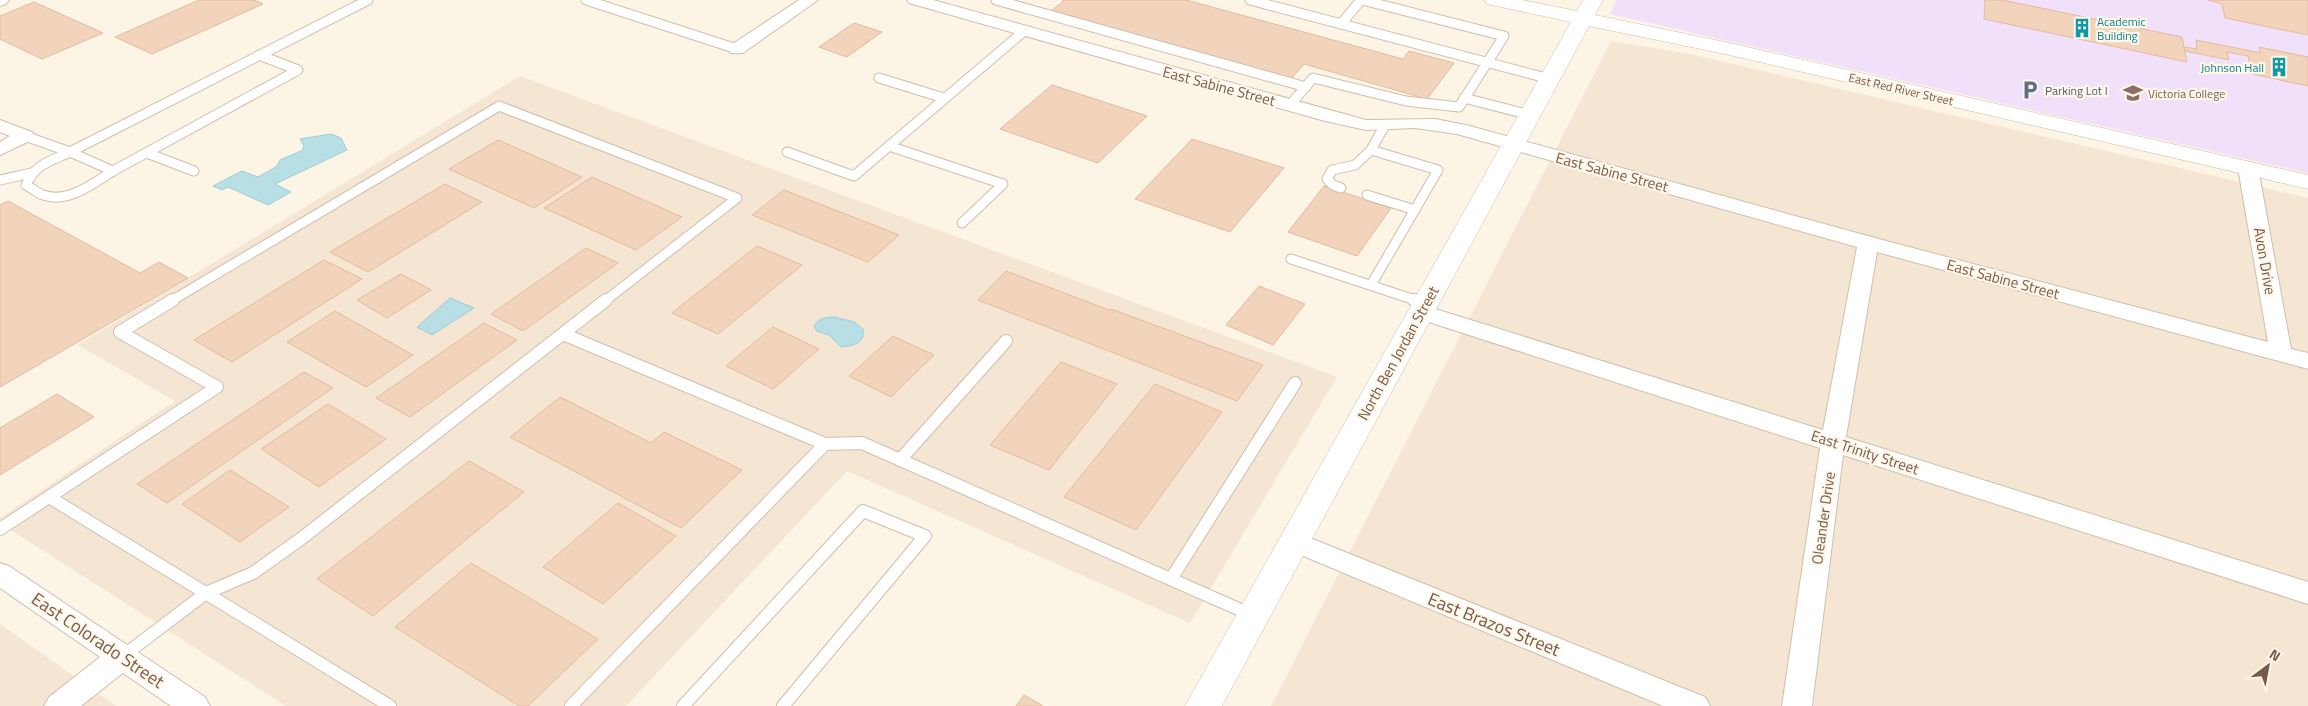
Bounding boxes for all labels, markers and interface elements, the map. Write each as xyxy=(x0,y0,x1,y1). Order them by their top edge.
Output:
place label: Academic Building xyxy=(2097,12,2146,45)
building icon: Academic Building xyxy=(2071,17,2093,39)
building icon: Johnson Hall xyxy=(2268,56,2290,78)
place label: Johnson Hall xyxy=(2201,58,2264,77)
street label: East Sabine Street xyxy=(1160,60,1279,112)
street label: East Red River Street xyxy=(1847,68,1956,110)
parking icon: Parking Lot I xyxy=(2019,79,2041,101)
place label: Parking Lot I xyxy=(2045,81,2108,100)
school or university icon: Victoria College xyxy=(2122,82,2144,104)
place label: Victoria College xyxy=(2148,84,2225,103)
street label: East Sabine Street xyxy=(1553,146,1672,198)
street label: Avon Drive xyxy=(2248,226,2282,296)
street label: East Sabine Street xyxy=(1944,253,2063,305)
street label: North Ben Jordan Street xyxy=(1351,281,1445,424)
street label: East Trinity Street xyxy=(1808,424,1923,481)
street label: Oleander Drive xyxy=(1805,470,1841,566)
street label: East Colorado Street xyxy=(26,585,170,695)
street label: East Brazos Street xyxy=(1424,585,1565,663)
north arrow xyxy=(2243,641,2293,691)
text: N xyxy=(2265,643,2285,666)

